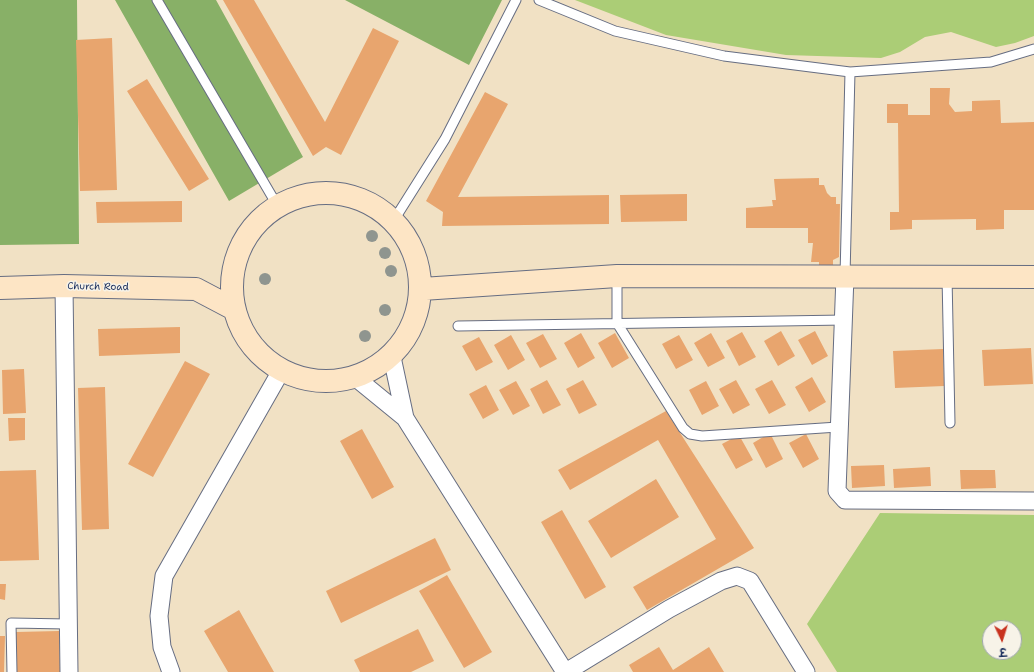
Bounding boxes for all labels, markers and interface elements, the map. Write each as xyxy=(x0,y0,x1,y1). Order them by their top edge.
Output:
street label: Church Road xyxy=(67,280,129,294)
north arrow xyxy=(982,620,1022,660)
text: उ xyxy=(999,644,1007,659)

